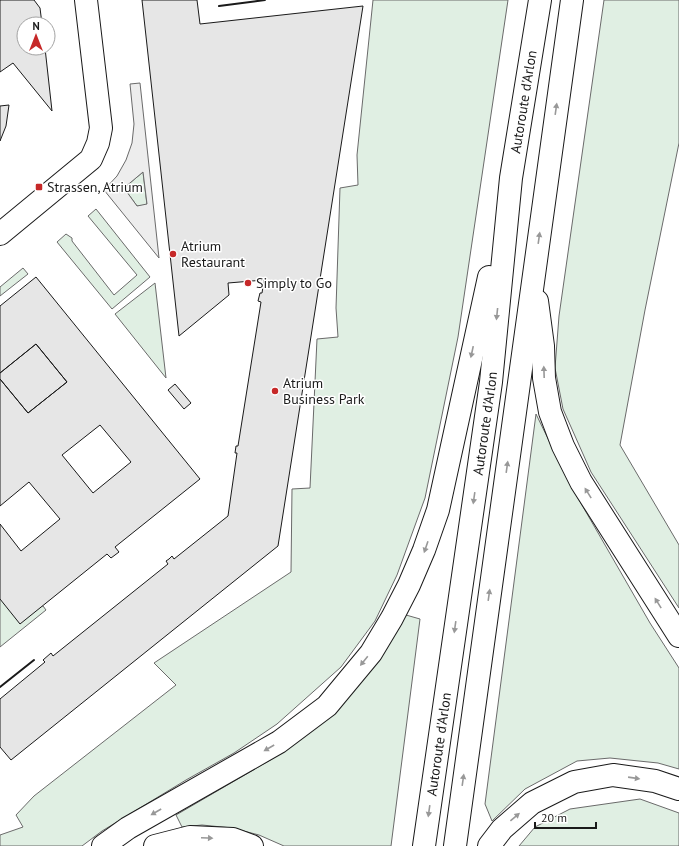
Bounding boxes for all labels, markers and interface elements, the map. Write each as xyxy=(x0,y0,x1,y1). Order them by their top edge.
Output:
north arrow xyxy=(16,16,56,56)
text: N xyxy=(32,19,40,33)
street label: Autoroute d'Arlon xyxy=(506,49,541,155)
one-way arrow xyxy=(553,103,560,115)
place label: Strassen, Atrium xyxy=(47,178,143,196)
marker: Strassen, Atrium xyxy=(34,182,44,192)
one-way arrow xyxy=(536,231,542,244)
place label: Atrium Restaurant xyxy=(181,237,245,271)
marker: Atrium Restaurant xyxy=(168,249,178,259)
place label: Simply to Go xyxy=(256,274,332,292)
marker: Simply to Go xyxy=(243,278,253,288)
one-way arrow xyxy=(494,308,501,320)
one-way arrow xyxy=(469,346,475,359)
one-way arrow xyxy=(541,365,547,378)
street label: Autoroute d'Arlon xyxy=(469,371,501,476)
place label: Atrium Business Park xyxy=(283,374,365,408)
marker: Atrium Business Park xyxy=(270,386,280,396)
one-way arrow xyxy=(504,461,510,473)
one-way arrow xyxy=(584,488,592,498)
one-way arrow xyxy=(471,492,477,504)
one-way arrow xyxy=(422,541,428,553)
one-way arrow xyxy=(486,589,492,601)
one-way arrow xyxy=(654,598,662,608)
one-way arrow xyxy=(452,621,458,633)
one-way arrow xyxy=(360,655,369,666)
street label: Autoroute d'Arlon xyxy=(422,691,455,797)
one-way arrow xyxy=(263,744,275,751)
one-way arrow xyxy=(460,774,467,786)
one-way arrow xyxy=(628,775,640,781)
scale bar xyxy=(535,804,596,830)
one-way arrow xyxy=(426,805,432,817)
one-way arrow xyxy=(150,809,162,816)
text: 20 m xyxy=(541,810,567,825)
one-way arrow xyxy=(510,813,521,822)
one-way arrow xyxy=(201,835,214,841)

